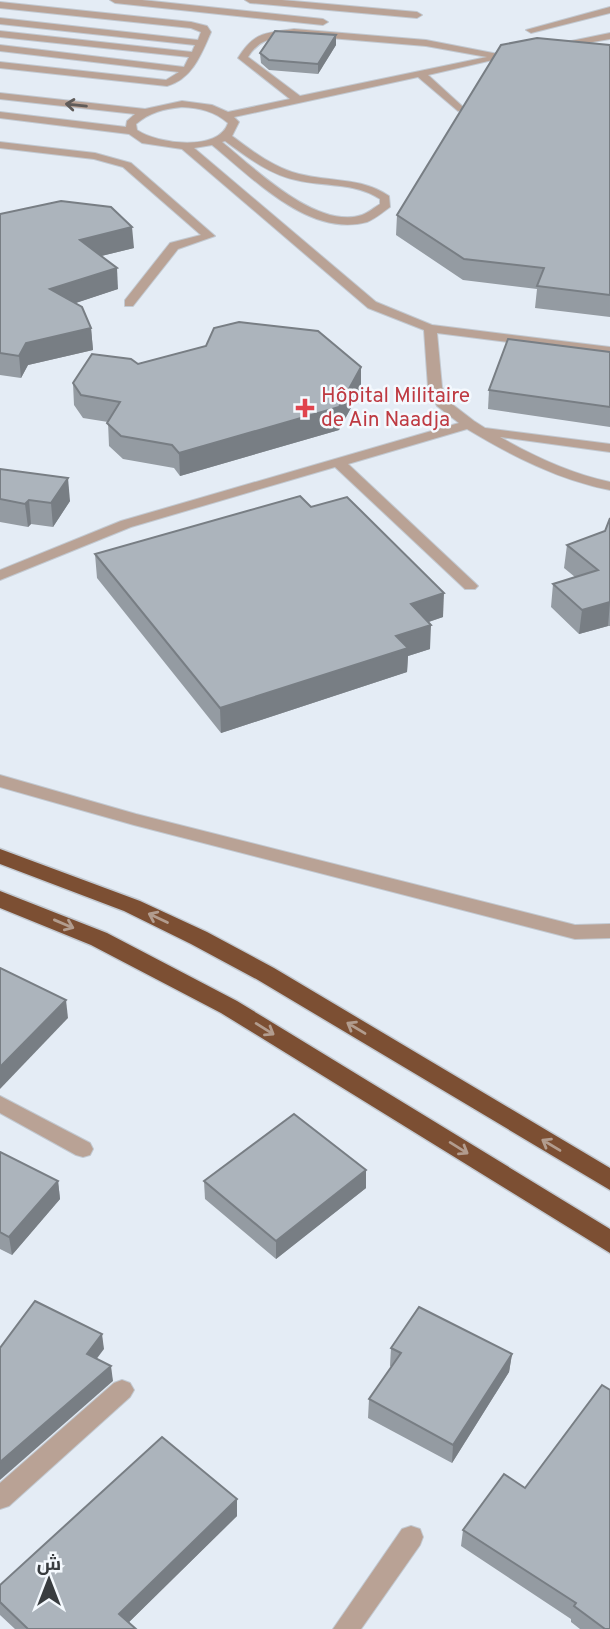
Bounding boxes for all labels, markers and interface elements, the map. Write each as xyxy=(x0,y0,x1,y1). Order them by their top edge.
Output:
one-way arrow xyxy=(65,98,88,111)
place label: Hôpital Militaire de Ain Naadja xyxy=(321,383,470,434)
marker: Hôpital Militaire de Ain Naadja xyxy=(295,398,315,418)
one-way arrow xyxy=(147,911,169,924)
one-way arrow xyxy=(52,918,74,931)
one-way arrow xyxy=(347,1021,367,1035)
one-way arrow xyxy=(255,1022,275,1036)
one-way arrow xyxy=(542,1138,562,1152)
one-way arrow xyxy=(448,1142,468,1156)
north arrow xyxy=(14,1545,84,1615)
text: ش xyxy=(37,1553,61,1577)

